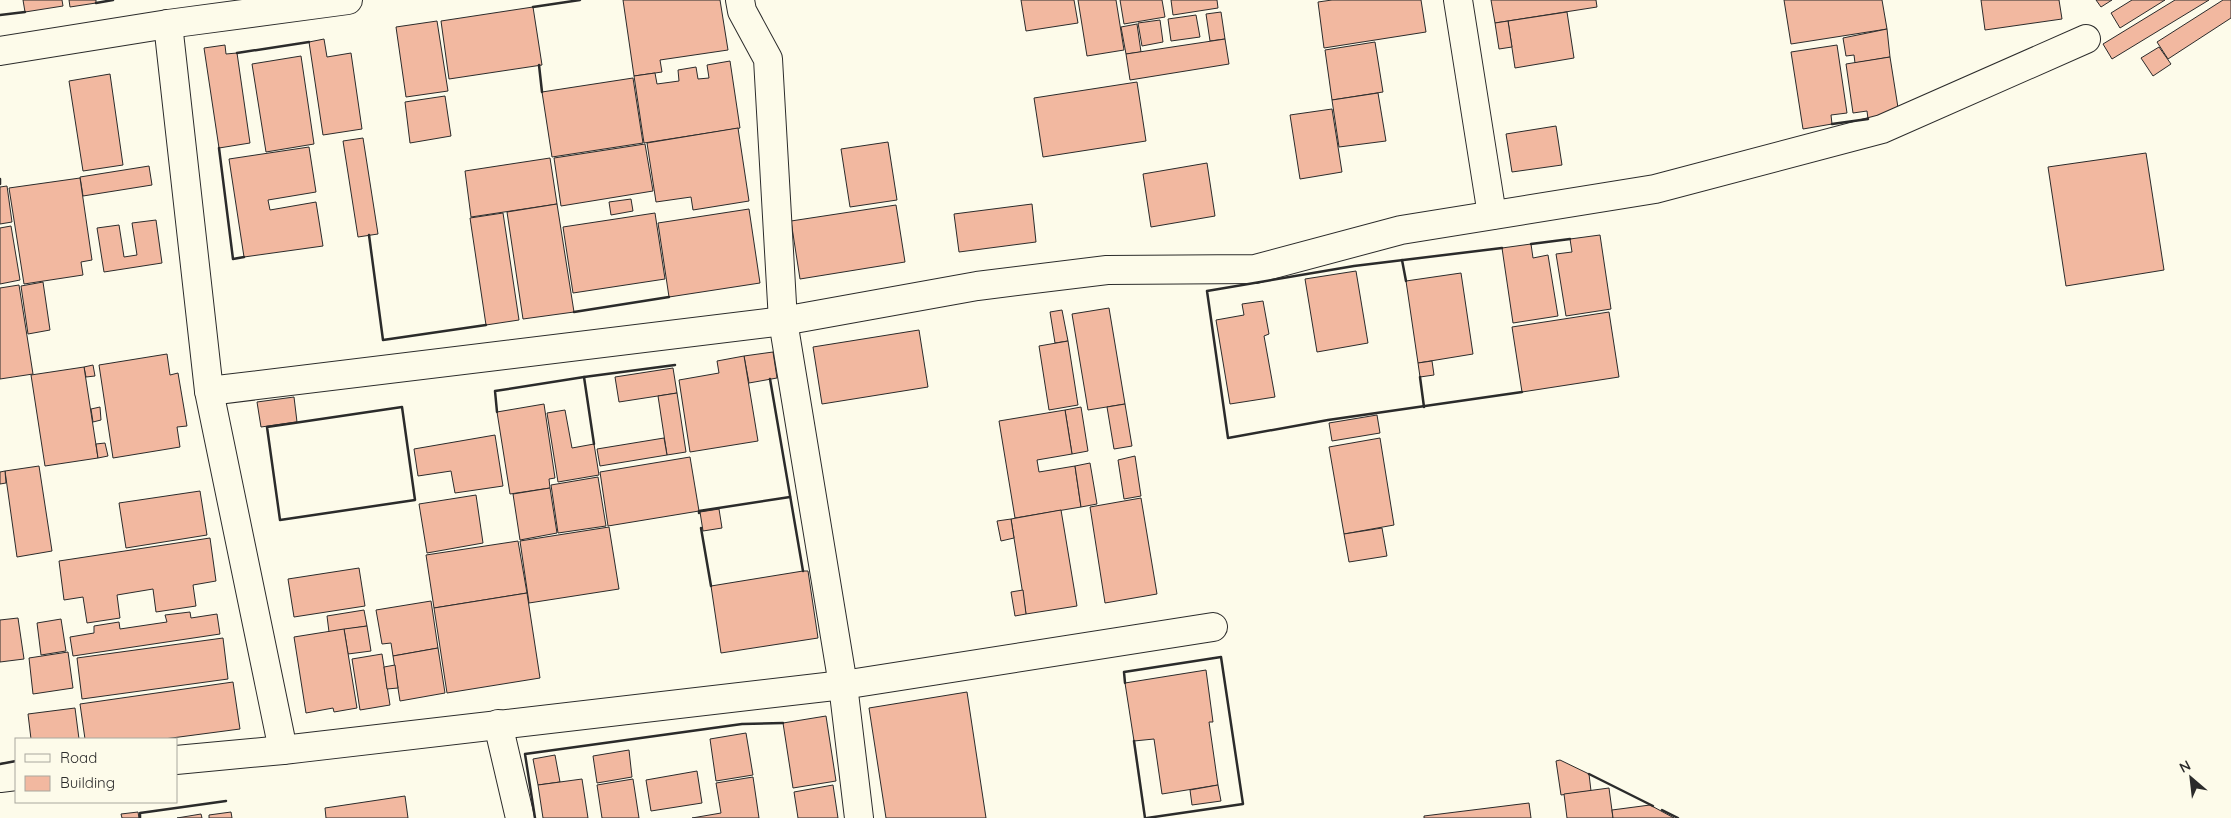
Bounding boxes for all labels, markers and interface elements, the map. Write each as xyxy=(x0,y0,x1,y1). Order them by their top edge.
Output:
legend xyxy=(15,738,178,803)
text: Road xyxy=(60,748,97,767)
north arrow xyxy=(2166,753,2216,803)
text: N xyxy=(2176,756,2194,777)
text: Building xyxy=(60,773,115,792)

